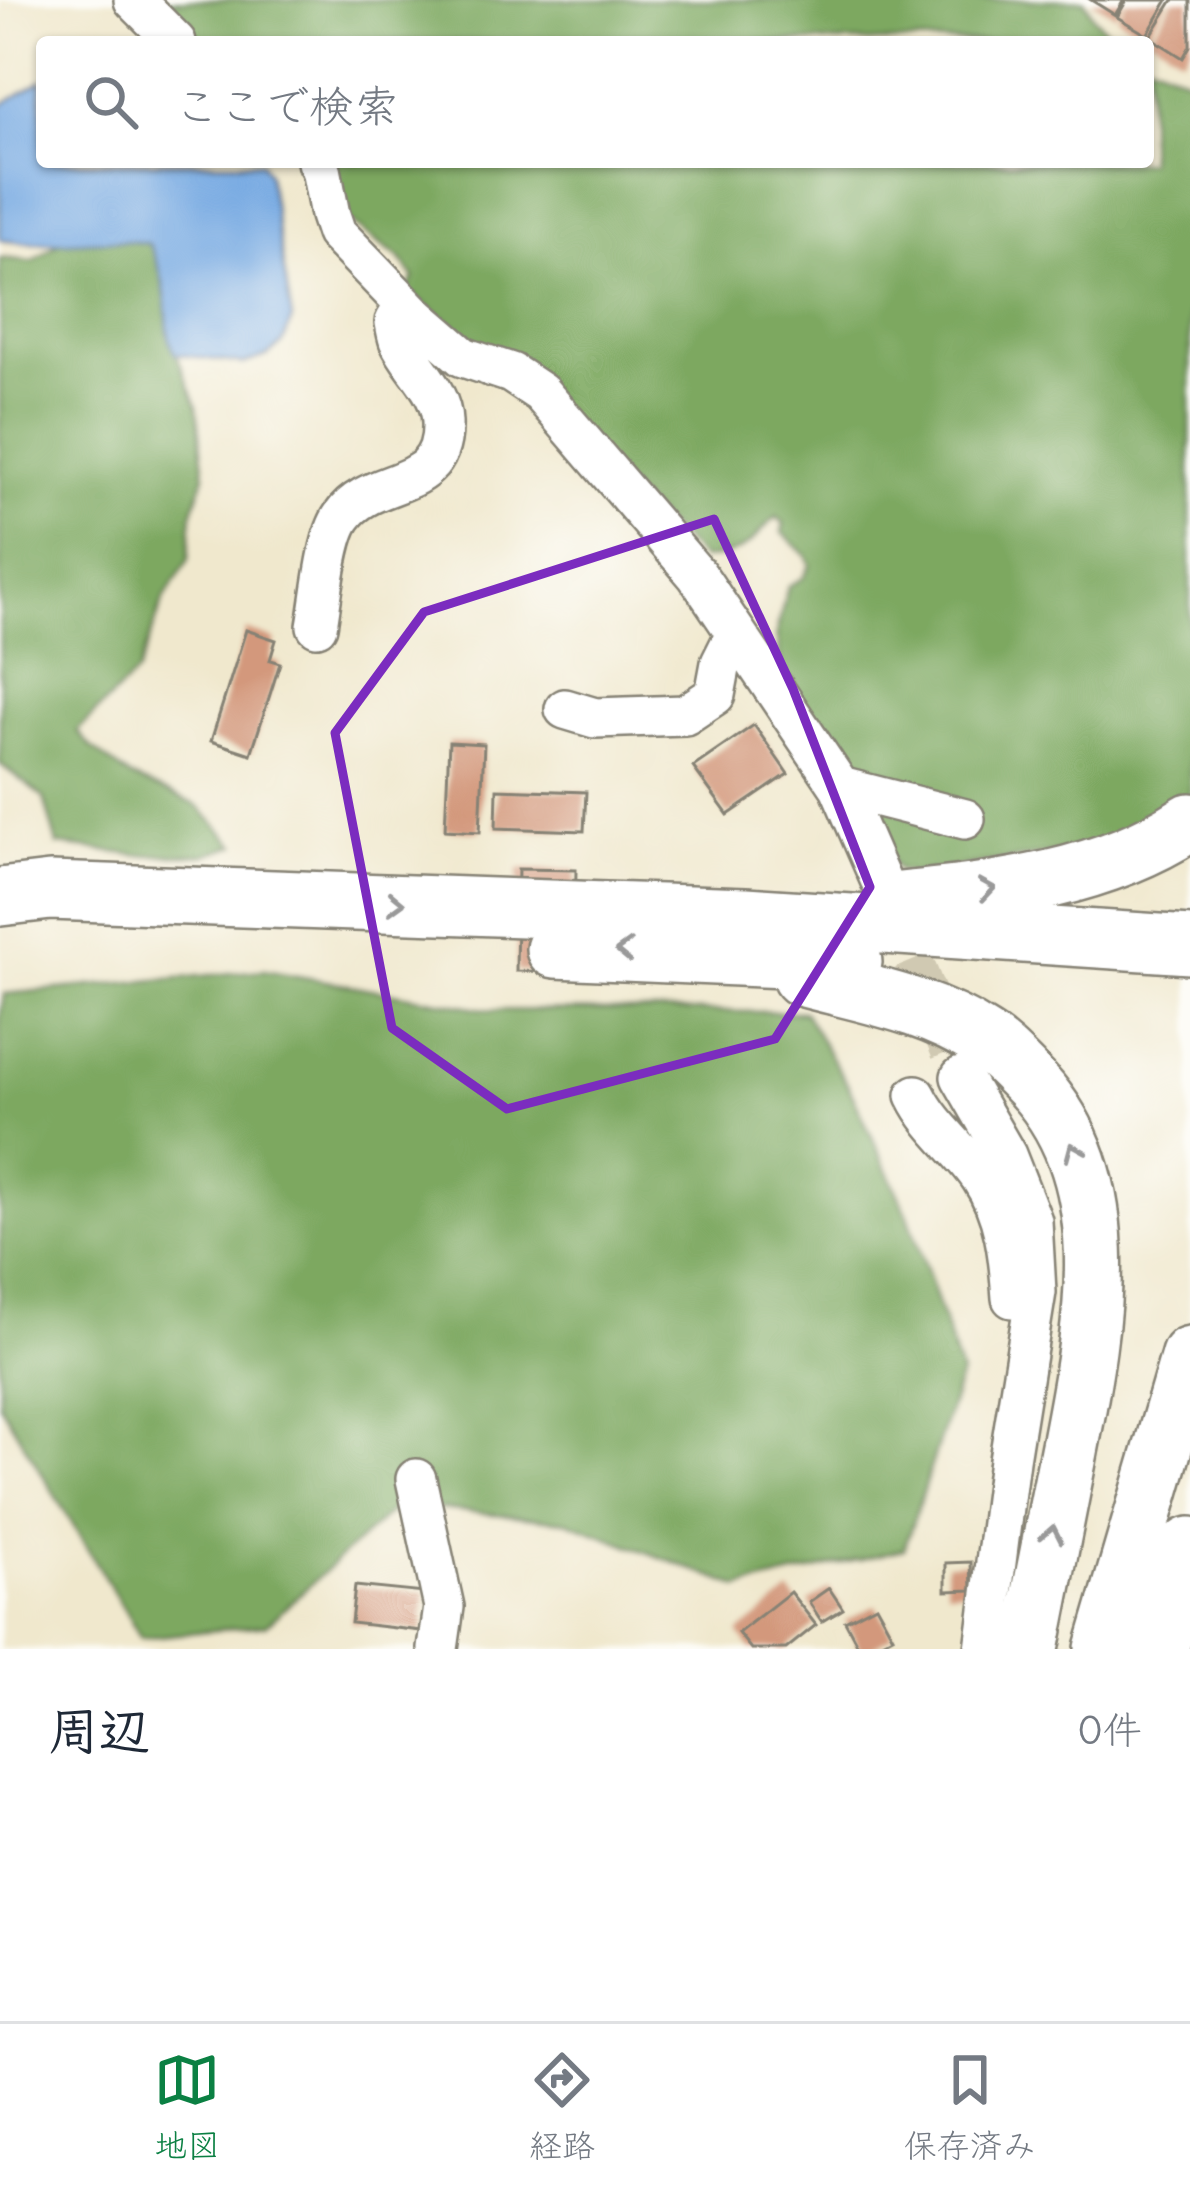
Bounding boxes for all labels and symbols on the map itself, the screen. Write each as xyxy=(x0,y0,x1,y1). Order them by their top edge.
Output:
one-way arrow xyxy=(978,877,997,903)
one-way arrow xyxy=(387,890,406,916)
one-way arrow xyxy=(614,939,633,965)
one-way arrow xyxy=(1064,1141,1088,1162)
one-way arrow xyxy=(1038,1525,1064,1545)

